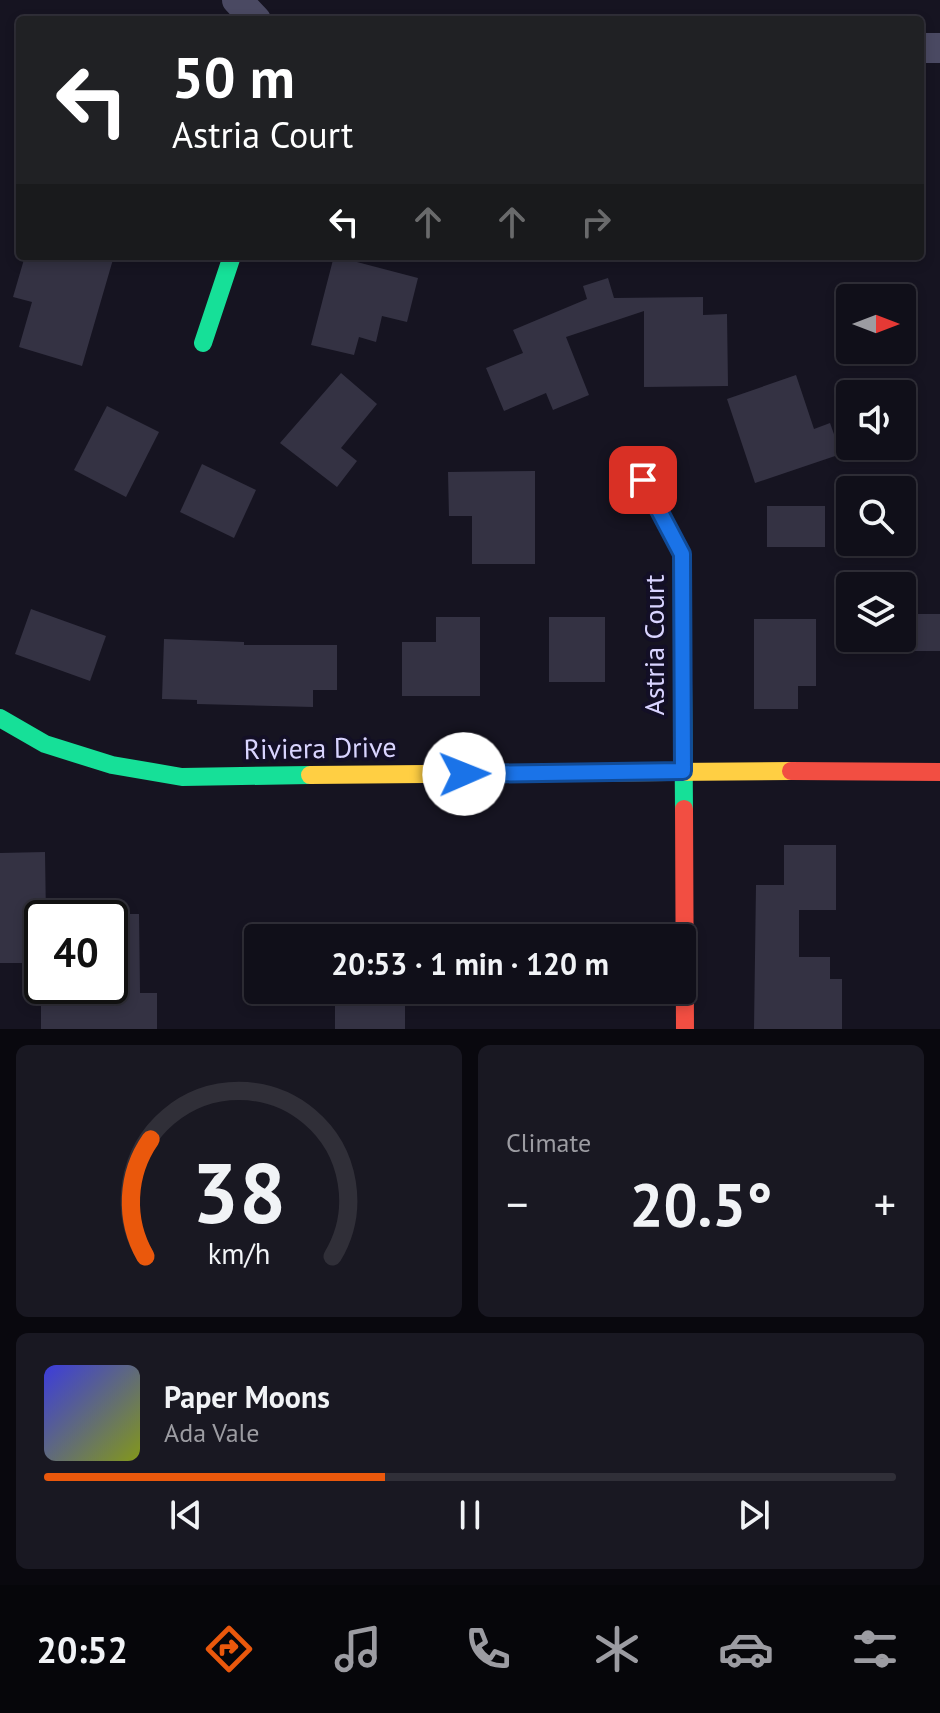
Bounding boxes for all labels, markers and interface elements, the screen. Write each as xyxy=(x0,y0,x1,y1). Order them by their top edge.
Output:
text: 50 m xyxy=(172,41,295,113)
icon: left xyxy=(40,48,144,152)
text: Astria Court xyxy=(172,111,353,158)
icon: left xyxy=(322,200,366,244)
icon: ahead xyxy=(406,200,450,244)
icon: ahead xyxy=(490,200,534,244)
icon: right xyxy=(574,200,618,244)
north arrow xyxy=(836,284,916,364)
map controls xyxy=(836,284,916,652)
button: sound xyxy=(836,380,916,460)
pin xyxy=(609,446,677,514)
icon: arrive xyxy=(621,458,665,502)
button: search xyxy=(836,476,916,556)
button: layers xyxy=(836,572,916,652)
street label: Astria Court xyxy=(635,574,672,716)
street label: Riviera Drive xyxy=(243,728,397,767)
position arrow xyxy=(422,732,506,816)
speed limit sign: 40 xyxy=(24,900,128,1004)
text: 20:53 · 1 min · 120 m xyxy=(331,944,609,983)
text: Climate xyxy=(506,1126,591,1159)
text: 38 xyxy=(192,1138,286,1246)
text: 20.5° xyxy=(629,1165,773,1243)
text: − xyxy=(506,1175,528,1232)
text: + xyxy=(874,1175,896,1232)
text: km/h xyxy=(208,1235,270,1272)
text: Paper Moons xyxy=(164,1377,330,1416)
text: Ada Vale xyxy=(164,1416,259,1449)
icon: previous xyxy=(164,1493,208,1537)
icon: pause xyxy=(448,1493,492,1537)
icon: next xyxy=(732,1493,776,1537)
icon: directions xyxy=(201,1621,257,1677)
icon: music xyxy=(330,1621,386,1677)
icon: phone xyxy=(460,1621,516,1677)
icon: climate xyxy=(589,1621,645,1677)
icon: car xyxy=(718,1621,774,1677)
icon: filters xyxy=(847,1621,903,1677)
text: 20:52 xyxy=(37,1626,128,1673)

